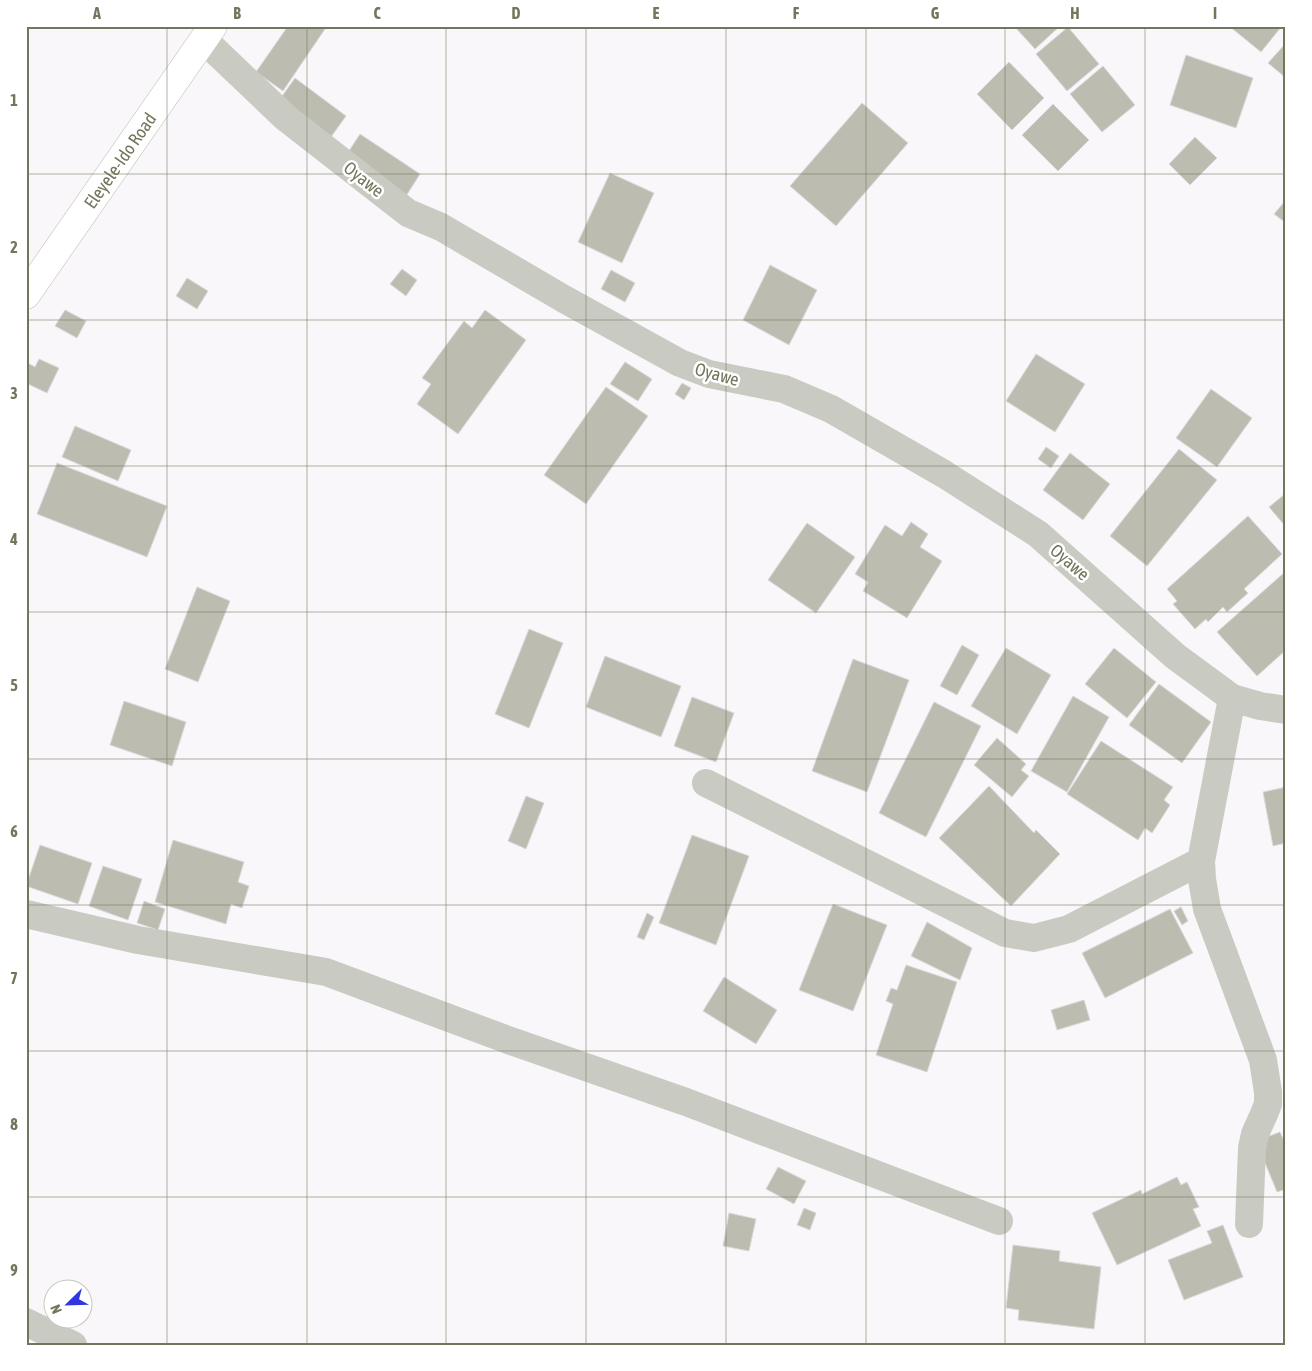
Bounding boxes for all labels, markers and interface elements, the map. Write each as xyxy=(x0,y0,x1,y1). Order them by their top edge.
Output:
text: A xyxy=(92,4,101,22)
text: B xyxy=(233,4,241,22)
text: C xyxy=(373,4,381,22)
text: D xyxy=(512,4,521,22)
text: E xyxy=(653,4,660,22)
text: F xyxy=(793,4,800,22)
text: G xyxy=(931,4,940,22)
text: H xyxy=(1070,4,1080,22)
text: I xyxy=(1213,4,1217,22)
text: 1 xyxy=(10,91,18,109)
street label: Eleyele-Ido Road xyxy=(79,109,160,212)
street label: Oyawe xyxy=(340,157,388,201)
text: 2 xyxy=(10,238,18,256)
street label: Oyawe xyxy=(693,358,741,390)
text: 3 xyxy=(10,384,18,402)
text: 4 xyxy=(9,530,18,548)
street label: Oyawe xyxy=(1046,539,1094,585)
text: 5 xyxy=(10,676,18,694)
text: 6 xyxy=(10,822,18,840)
text: 7 xyxy=(10,969,18,987)
text: 8 xyxy=(10,1115,18,1133)
text: 9 xyxy=(10,1261,18,1279)
north arrow xyxy=(42,1278,92,1328)
text: N xyxy=(47,1302,65,1316)

